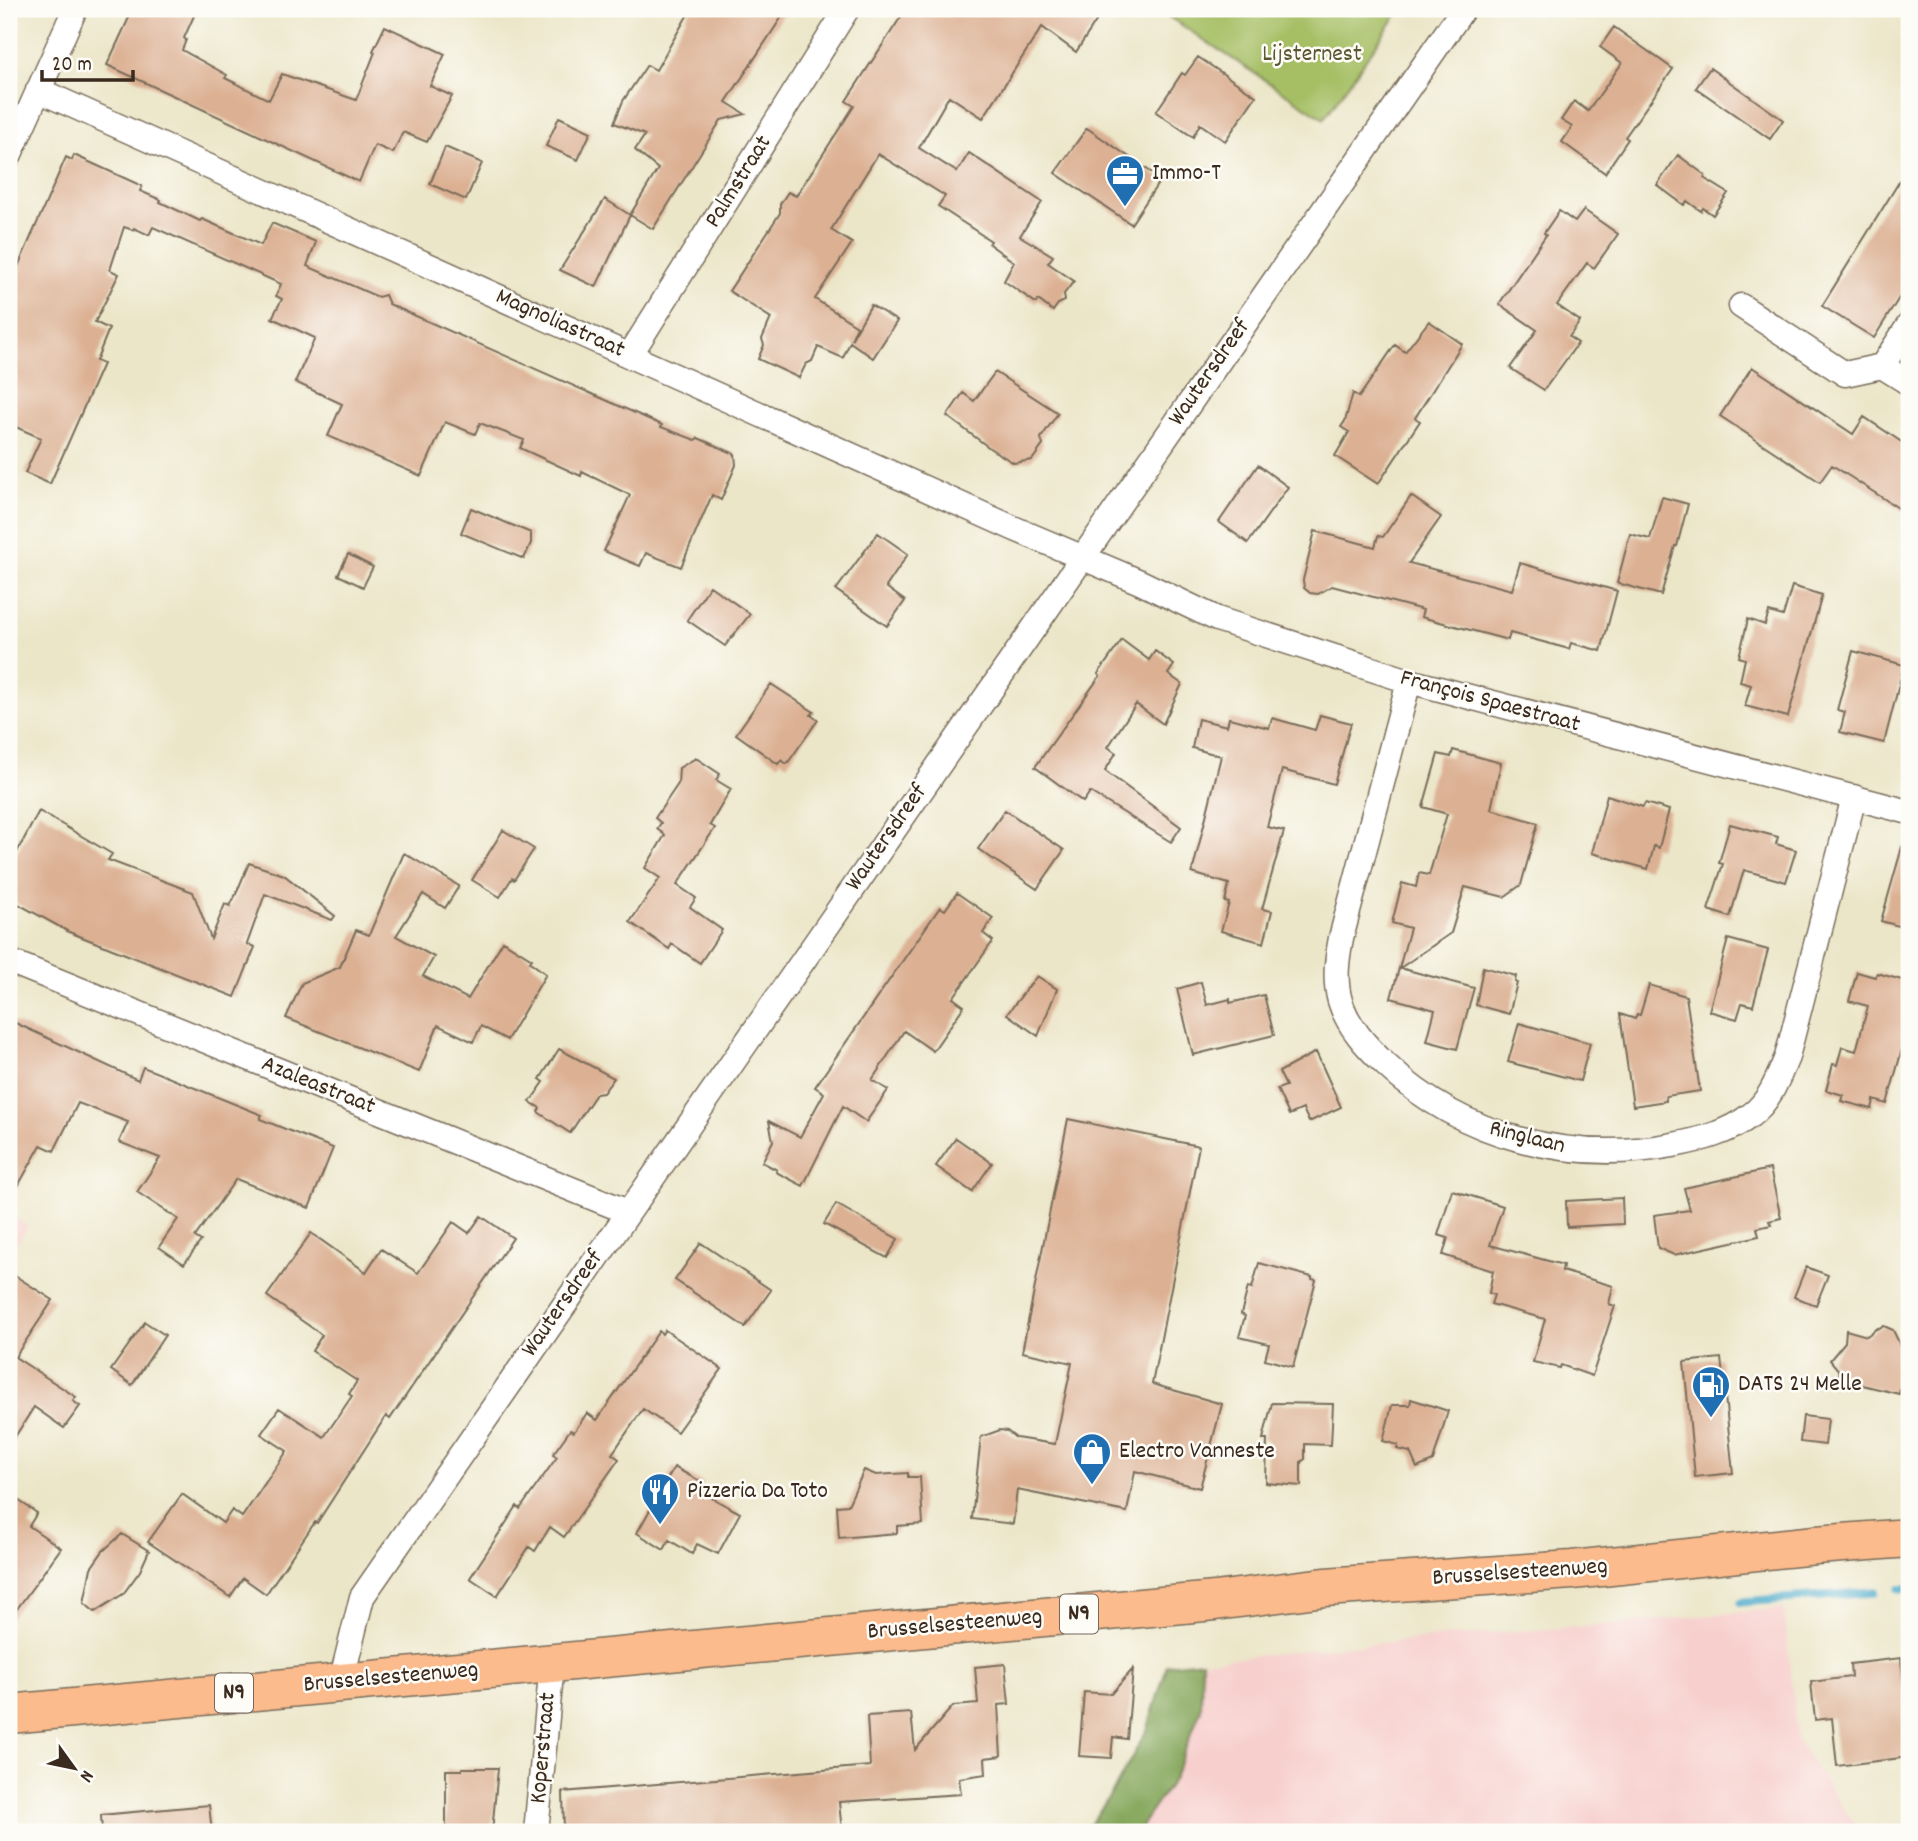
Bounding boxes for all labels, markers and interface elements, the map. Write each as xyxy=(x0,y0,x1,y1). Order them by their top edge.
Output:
scale bar xyxy=(42,38,133,82)
park label: Lijsternest xyxy=(1262,38,1362,72)
text: 20 m xyxy=(52,51,92,81)
street label: Palmstraat xyxy=(697,129,781,235)
office icon: Immo-T xyxy=(1104,153,1146,208)
place label: Immo-T xyxy=(1152,157,1221,191)
street label: Magnoliastraat xyxy=(490,280,630,368)
street label: Wautersdreef xyxy=(1161,312,1260,433)
street label: François Spaestraat xyxy=(1396,662,1584,742)
street label: Wautersdreef xyxy=(838,777,937,898)
street label: Azaleastraat xyxy=(256,1048,380,1124)
street label: Ringlaan xyxy=(1486,1112,1568,1164)
street label: Wautersdreef xyxy=(514,1243,613,1364)
fuel station icon: DATS 24 Melle xyxy=(1690,1364,1732,1419)
place label: DATS 24 Melle xyxy=(1738,1368,1862,1402)
shop icon: Electro Vanneste xyxy=(1071,1431,1113,1486)
place label: Electro Vanneste xyxy=(1119,1435,1275,1469)
restaurant icon: Pizzeria Da Toto xyxy=(639,1471,681,1526)
place label: Pizzeria Da Toto xyxy=(687,1475,828,1509)
street label: Brusselsesteenweg xyxy=(1431,1550,1609,1596)
road number: N9 xyxy=(1060,1595,1098,1634)
street label: Brusselsesteenweg xyxy=(866,1600,1044,1650)
street label: Brusselsesteenweg xyxy=(302,1653,480,1703)
road number: N9 xyxy=(215,1674,253,1712)
street label: Koperstraat xyxy=(522,1691,566,1805)
north arrow xyxy=(38,1732,108,1802)
text: N xyxy=(71,1764,99,1787)

